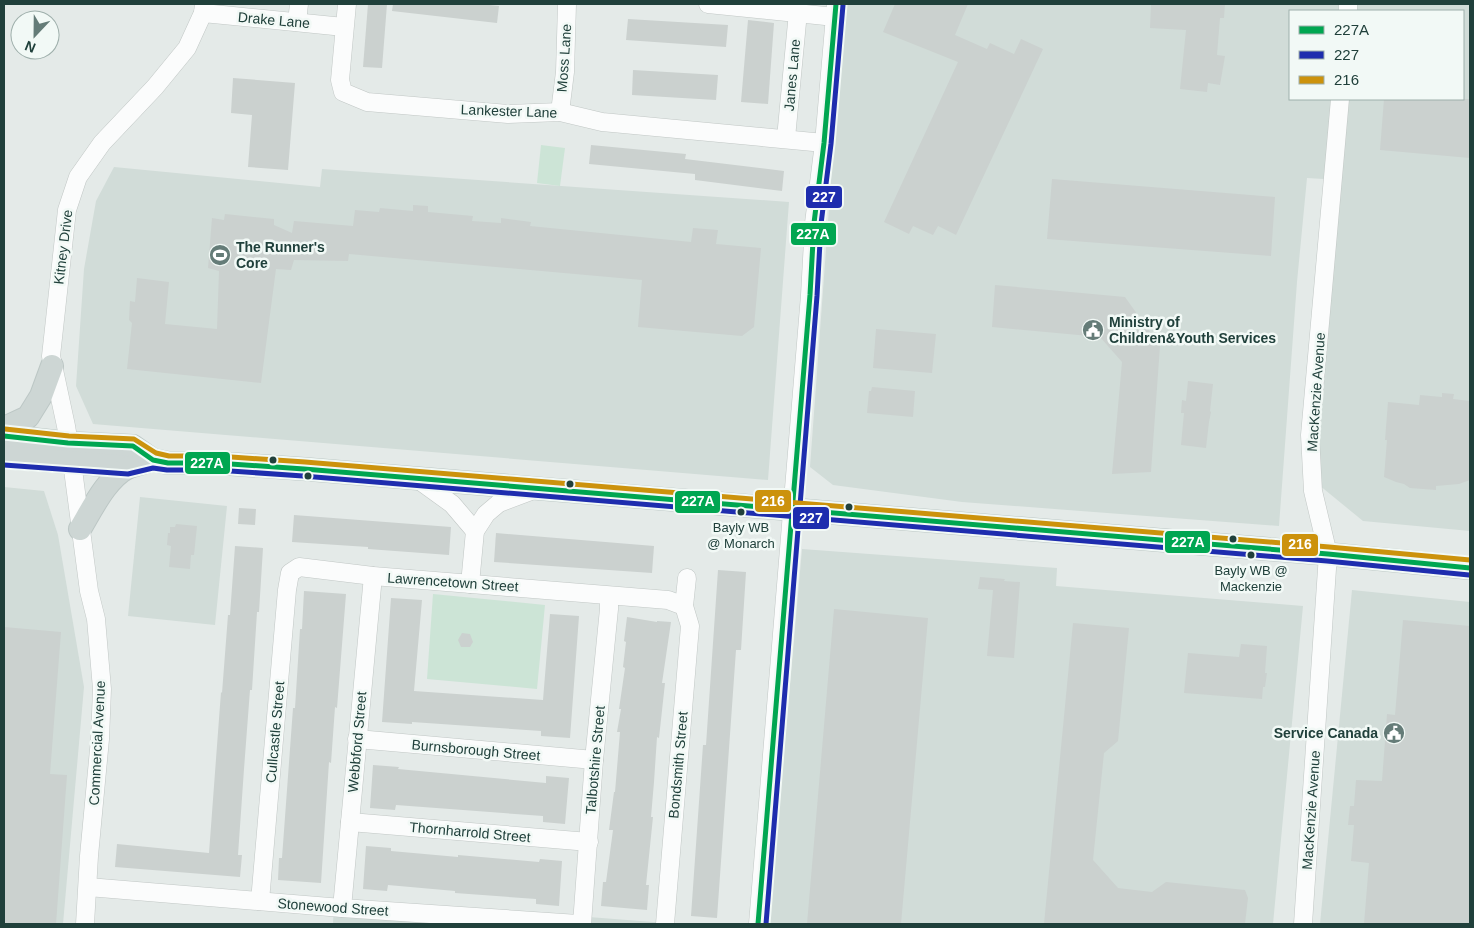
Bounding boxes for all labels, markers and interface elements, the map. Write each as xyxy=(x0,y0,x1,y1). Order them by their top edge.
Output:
street label: Drake Lane xyxy=(237,9,311,31)
north arrow xyxy=(10,10,60,60)
legend xyxy=(1289,10,1464,100)
text: 227A xyxy=(1334,21,1369,38)
street label: Moss Lane xyxy=(554,23,574,93)
text: N xyxy=(22,38,38,56)
street label: Janes Lane xyxy=(781,38,803,112)
text: 227 xyxy=(1334,46,1359,63)
text: 216 xyxy=(1334,71,1359,88)
street label: Lankester Lane xyxy=(460,101,558,121)
line badge: 227 xyxy=(805,185,843,209)
text: 227 xyxy=(812,189,836,205)
street label: Kitney Drive xyxy=(50,208,76,285)
line badge: 227A xyxy=(790,222,837,246)
text: 227A xyxy=(796,226,830,242)
place label: The Runner's Core xyxy=(236,239,325,271)
sports icon: The Runner's Core xyxy=(208,243,232,267)
place label: Ministry of Children&Youth Services xyxy=(1109,314,1276,346)
public building icon: Ministry of Children&Youth Services xyxy=(1081,318,1105,342)
street label: MacKenzie Avenue xyxy=(1304,332,1328,452)
line badge: 227A xyxy=(184,451,231,475)
text: 227A xyxy=(190,455,224,471)
unlabelled marker xyxy=(268,455,278,465)
unlabelled marker xyxy=(303,471,313,481)
unlabelled marker xyxy=(565,479,575,489)
line badge: 216 xyxy=(754,489,792,513)
line badge: 227A xyxy=(674,490,721,514)
text: 227A xyxy=(681,493,715,509)
text: 216 xyxy=(761,493,785,509)
unlabelled marker xyxy=(844,502,854,512)
line badge: 227 xyxy=(792,506,830,530)
marker: Bayly WB @ Monarch xyxy=(736,507,746,517)
text: 227 xyxy=(799,510,823,526)
place label: Bayly WB @ Monarch xyxy=(707,520,775,551)
line badge: 227A xyxy=(1164,530,1211,554)
line badge: 216 xyxy=(1281,533,1319,557)
text: 227A xyxy=(1171,534,1205,550)
unlabelled marker xyxy=(1228,534,1238,544)
text: 216 xyxy=(1288,536,1312,552)
marker: Bayly WB @ Mackenzie xyxy=(1246,550,1256,560)
place label: Bayly WB @ Mackenzie xyxy=(1214,563,1288,594)
street label: Lawrencetown Street xyxy=(387,569,519,595)
street label: Commercial Avenue xyxy=(86,680,108,806)
street label: Cullcastle Street xyxy=(263,680,287,783)
street label: Webbford Street xyxy=(345,691,369,793)
street label: Talbotshire Street xyxy=(582,705,608,815)
street label: Bondsmith Street xyxy=(665,711,691,819)
public building icon: Service Canada xyxy=(1382,721,1406,745)
place label: Service Canada xyxy=(1274,725,1378,741)
street label: Burnsborough Street xyxy=(411,736,541,764)
street label: MacKenzie Avenue xyxy=(1299,750,1323,870)
street label: Thornharrold Street xyxy=(409,819,531,845)
street label: Stonewood Street xyxy=(277,895,389,919)

